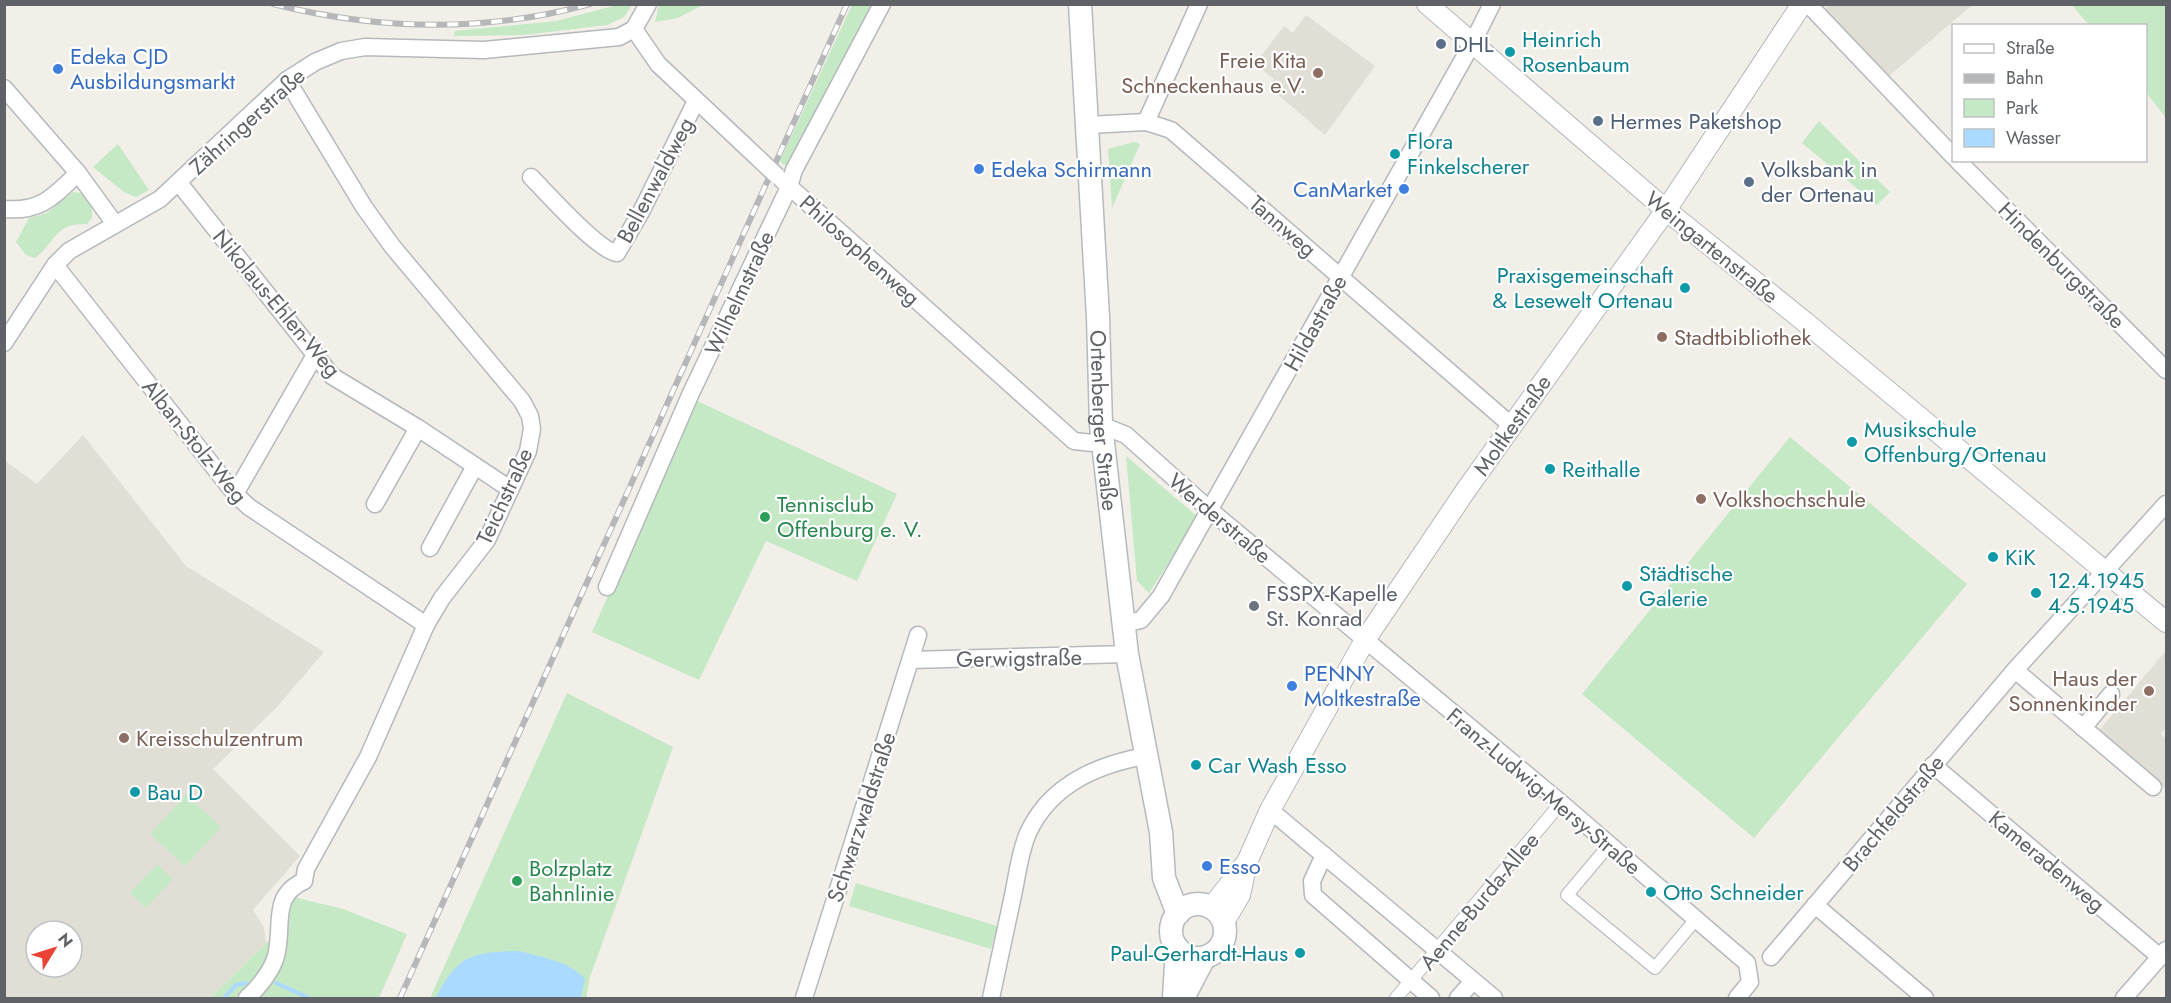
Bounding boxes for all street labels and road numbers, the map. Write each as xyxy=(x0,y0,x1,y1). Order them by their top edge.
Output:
street label: Zähringerstraße xyxy=(182,60,312,182)
street label: Bellenwaldweg xyxy=(608,112,702,248)
street label: Weingartenstraße xyxy=(1638,183,1786,311)
street label: Philosophenweg xyxy=(793,187,927,313)
street label: Tannweg xyxy=(1242,188,1324,264)
street label: Hindenburgstraße xyxy=(1991,194,2133,336)
street label: Nikolaus-Ehlen-Weg xyxy=(205,222,349,384)
street label: Wilhelmstraße xyxy=(696,226,782,360)
street label: Hildastraße xyxy=(1275,269,1355,377)
street label: Ortenberger Straße xyxy=(1082,329,1127,512)
street label: Moltkestraße xyxy=(1465,368,1559,482)
street label: Alban-Stolz-Weg xyxy=(135,372,255,510)
street label: Teichstraße xyxy=(468,442,540,550)
street label: Werderstraße xyxy=(1161,465,1279,571)
street label: Gerwigstraße xyxy=(956,641,1082,675)
street label: Franz-Ludwig-Mersy-Straße xyxy=(1440,700,1648,882)
street label: Schwarzwaldstraße xyxy=(818,728,904,906)
street label: Brachfeldstraße xyxy=(1835,748,1951,878)
street label: Kameradenweg xyxy=(1982,803,2112,919)
street label: Aenne-Burda-Allee xyxy=(1412,825,1546,977)

